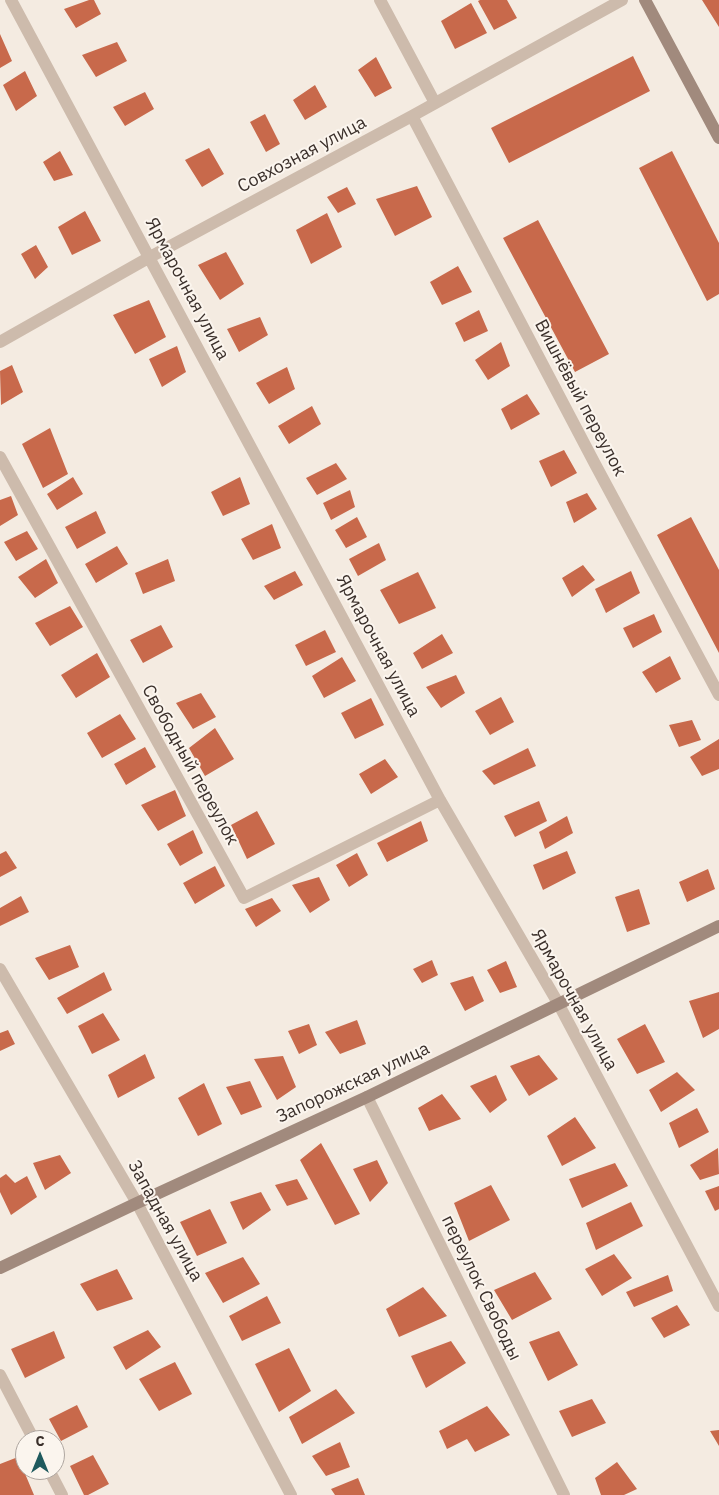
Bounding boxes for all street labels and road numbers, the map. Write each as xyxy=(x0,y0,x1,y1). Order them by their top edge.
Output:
street label: Совхозная улица xyxy=(234,112,370,198)
street label: Ярмарочная улица xyxy=(140,214,234,364)
street label: Вишнёвый переулок xyxy=(530,316,630,480)
street label: Ярмарочная улица xyxy=(331,571,425,721)
street label: Свободный переулок xyxy=(137,681,243,849)
street label: Ярмарочная улица xyxy=(526,926,622,1074)
street label: Запорожская улица xyxy=(273,1038,433,1128)
street label: Западная улица xyxy=(123,1157,207,1285)
street label: переулок Свободы xyxy=(436,1212,526,1364)

